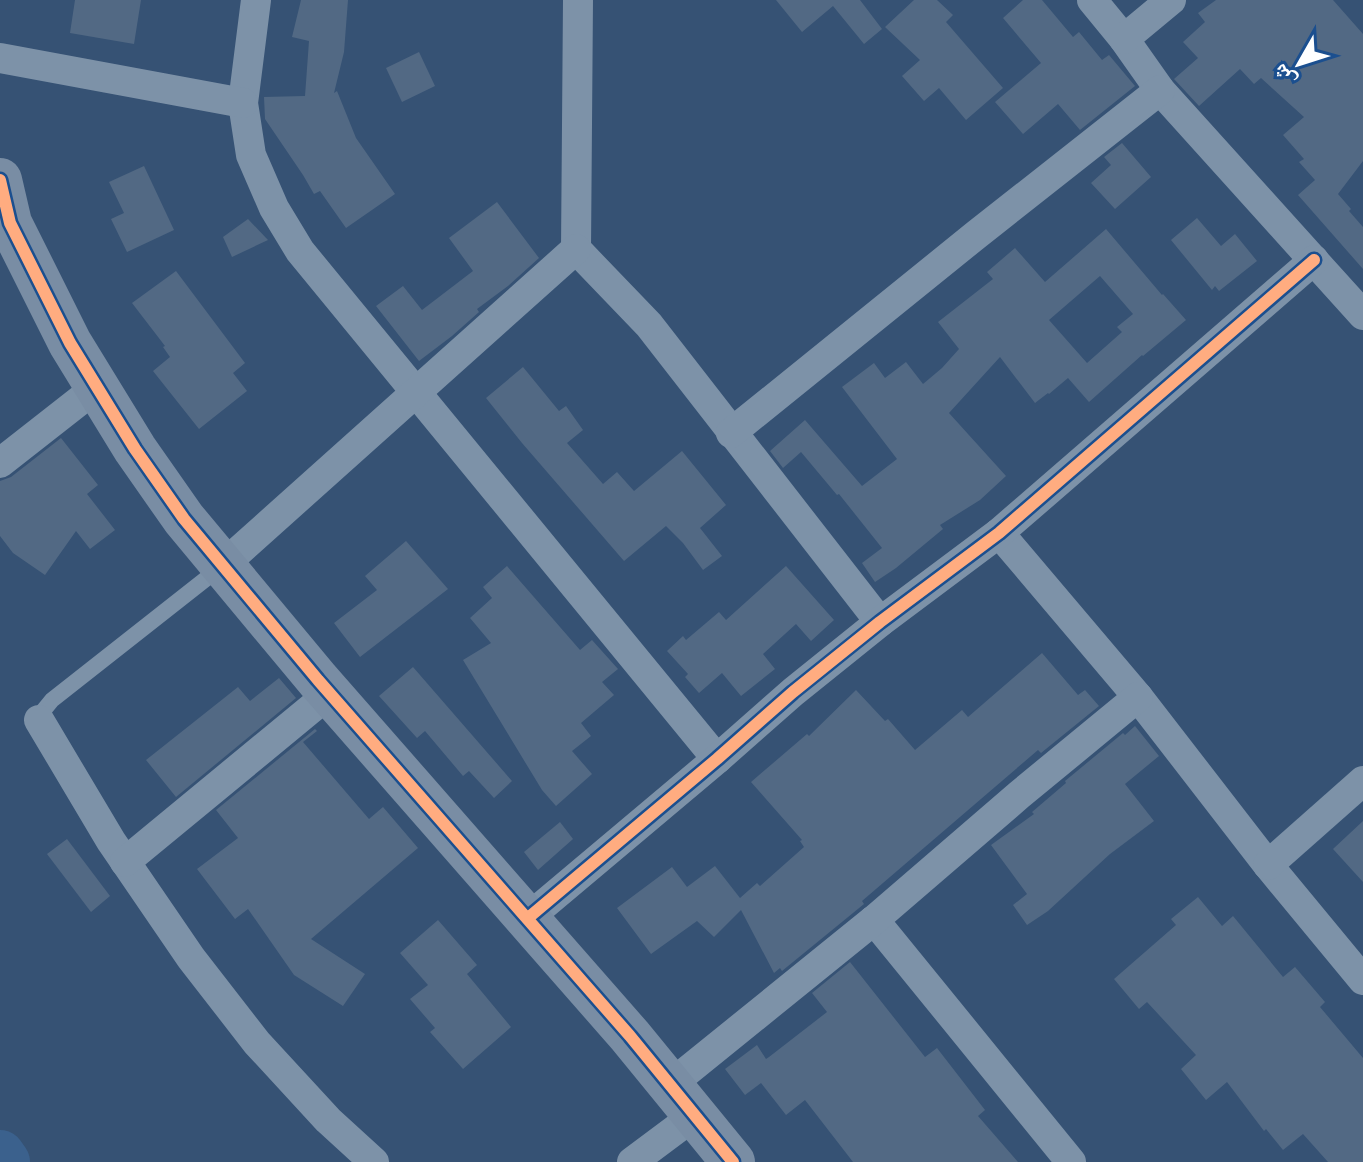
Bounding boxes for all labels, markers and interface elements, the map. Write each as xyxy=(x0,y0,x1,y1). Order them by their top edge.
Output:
north arrow xyxy=(1259,24,1339,104)
text: ش xyxy=(1268,57,1303,93)

